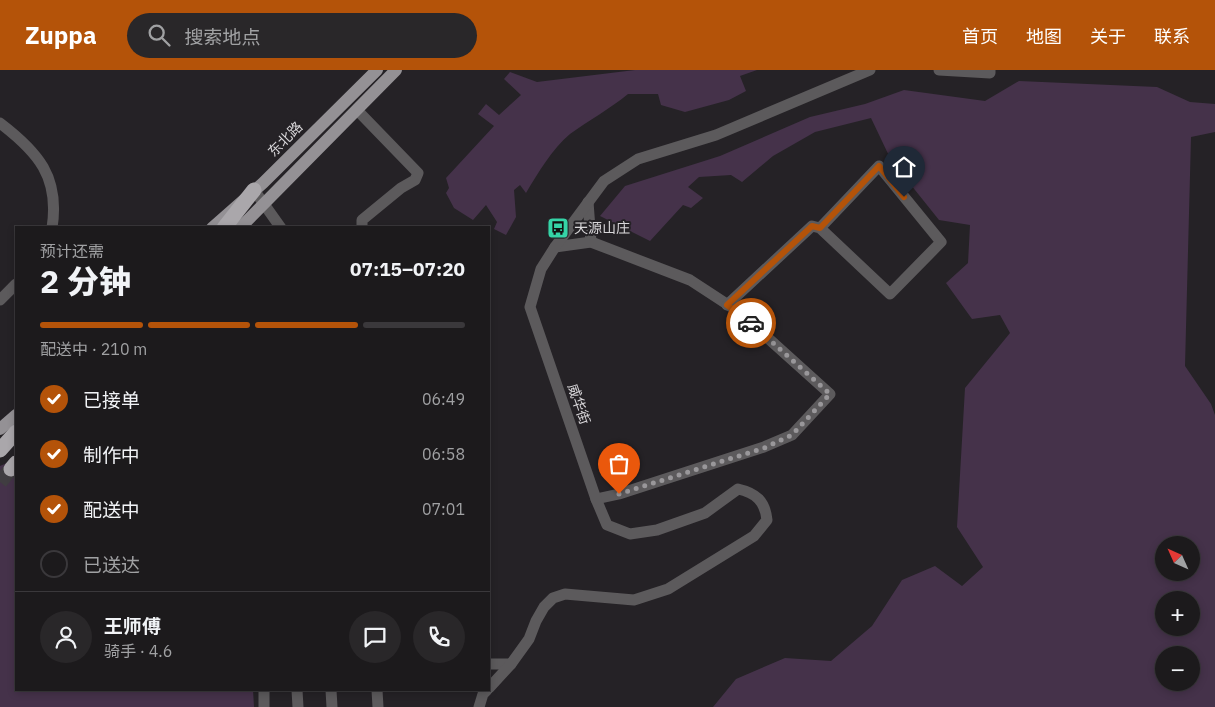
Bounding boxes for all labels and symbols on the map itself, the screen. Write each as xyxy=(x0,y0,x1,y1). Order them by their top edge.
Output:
street label: 东北路 xyxy=(264,118,306,160)
pin xyxy=(883,146,925,197)
bus stop icon: 天源山庄 xyxy=(546,216,570,240)
place label: 天源山庄 xyxy=(574,219,630,237)
courier xyxy=(726,298,776,348)
street label: 威华街 xyxy=(564,381,594,427)
pin xyxy=(598,443,640,494)
north arrow xyxy=(1155,536,1200,581)

